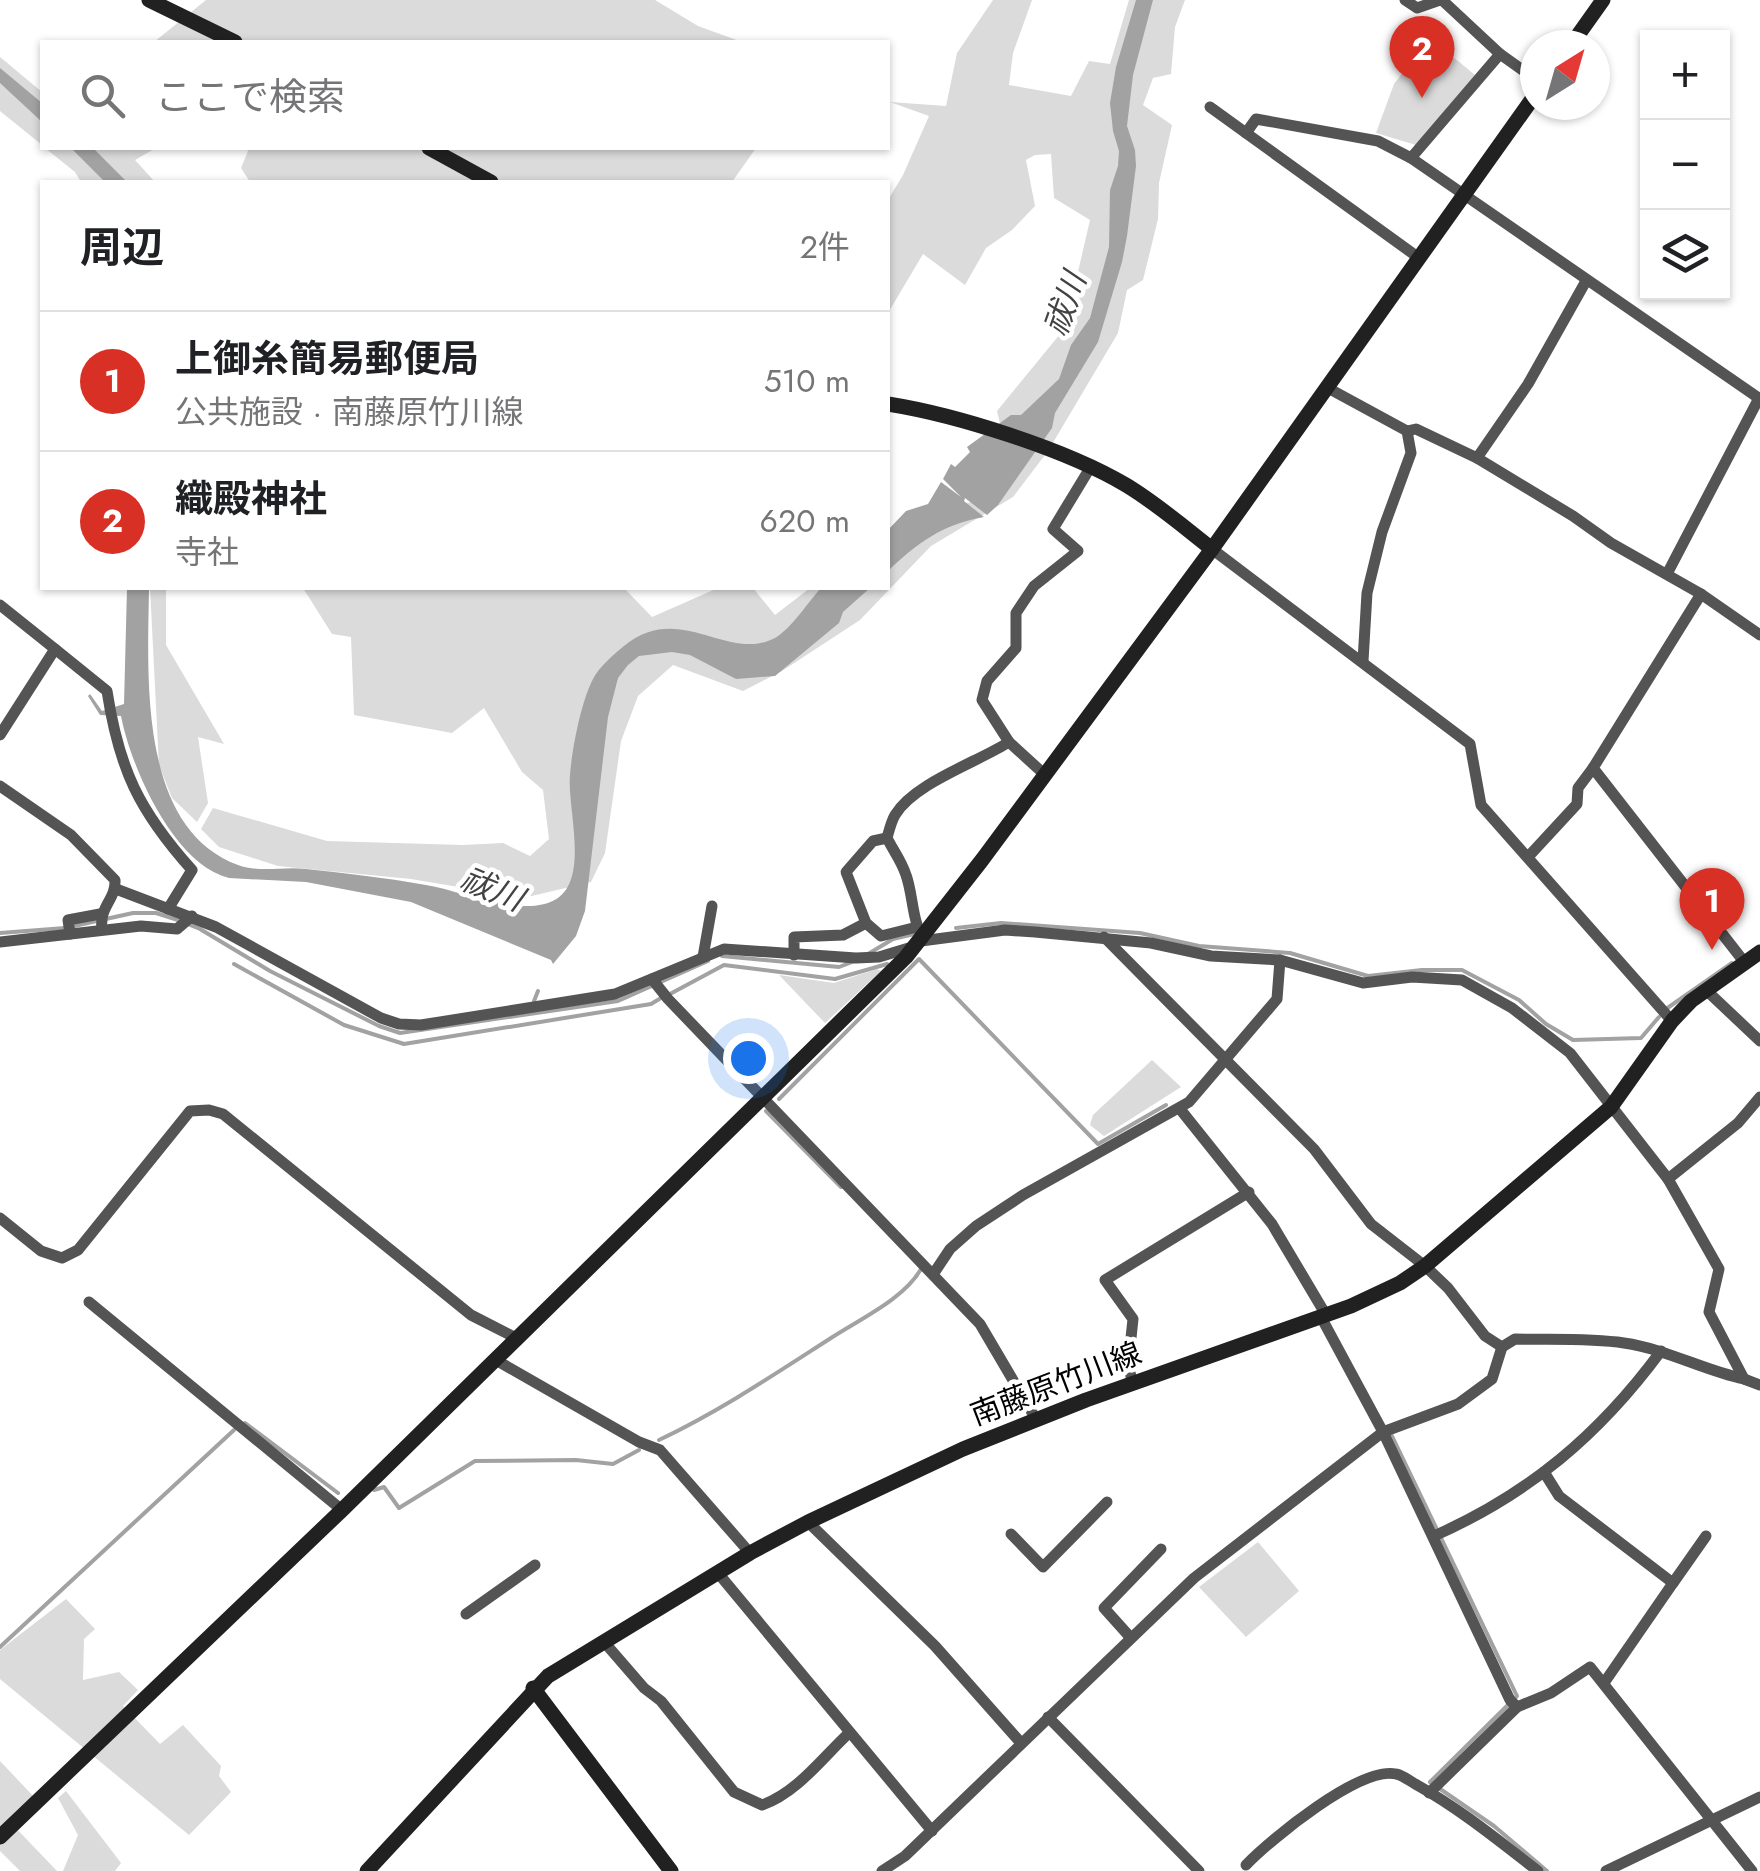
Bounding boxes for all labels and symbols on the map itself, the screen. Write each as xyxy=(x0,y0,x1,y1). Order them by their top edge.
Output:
pin: 2 xyxy=(1390,16,1454,98)
north arrow xyxy=(1520,30,1610,120)
water label: 祓川 xyxy=(1032,263,1099,342)
water label: 祓川 xyxy=(454,856,533,923)
pin: 1 xyxy=(1680,868,1744,950)
your location xyxy=(723,1033,774,1084)
street label: 南藤原竹川線 xyxy=(964,1331,1148,1436)

